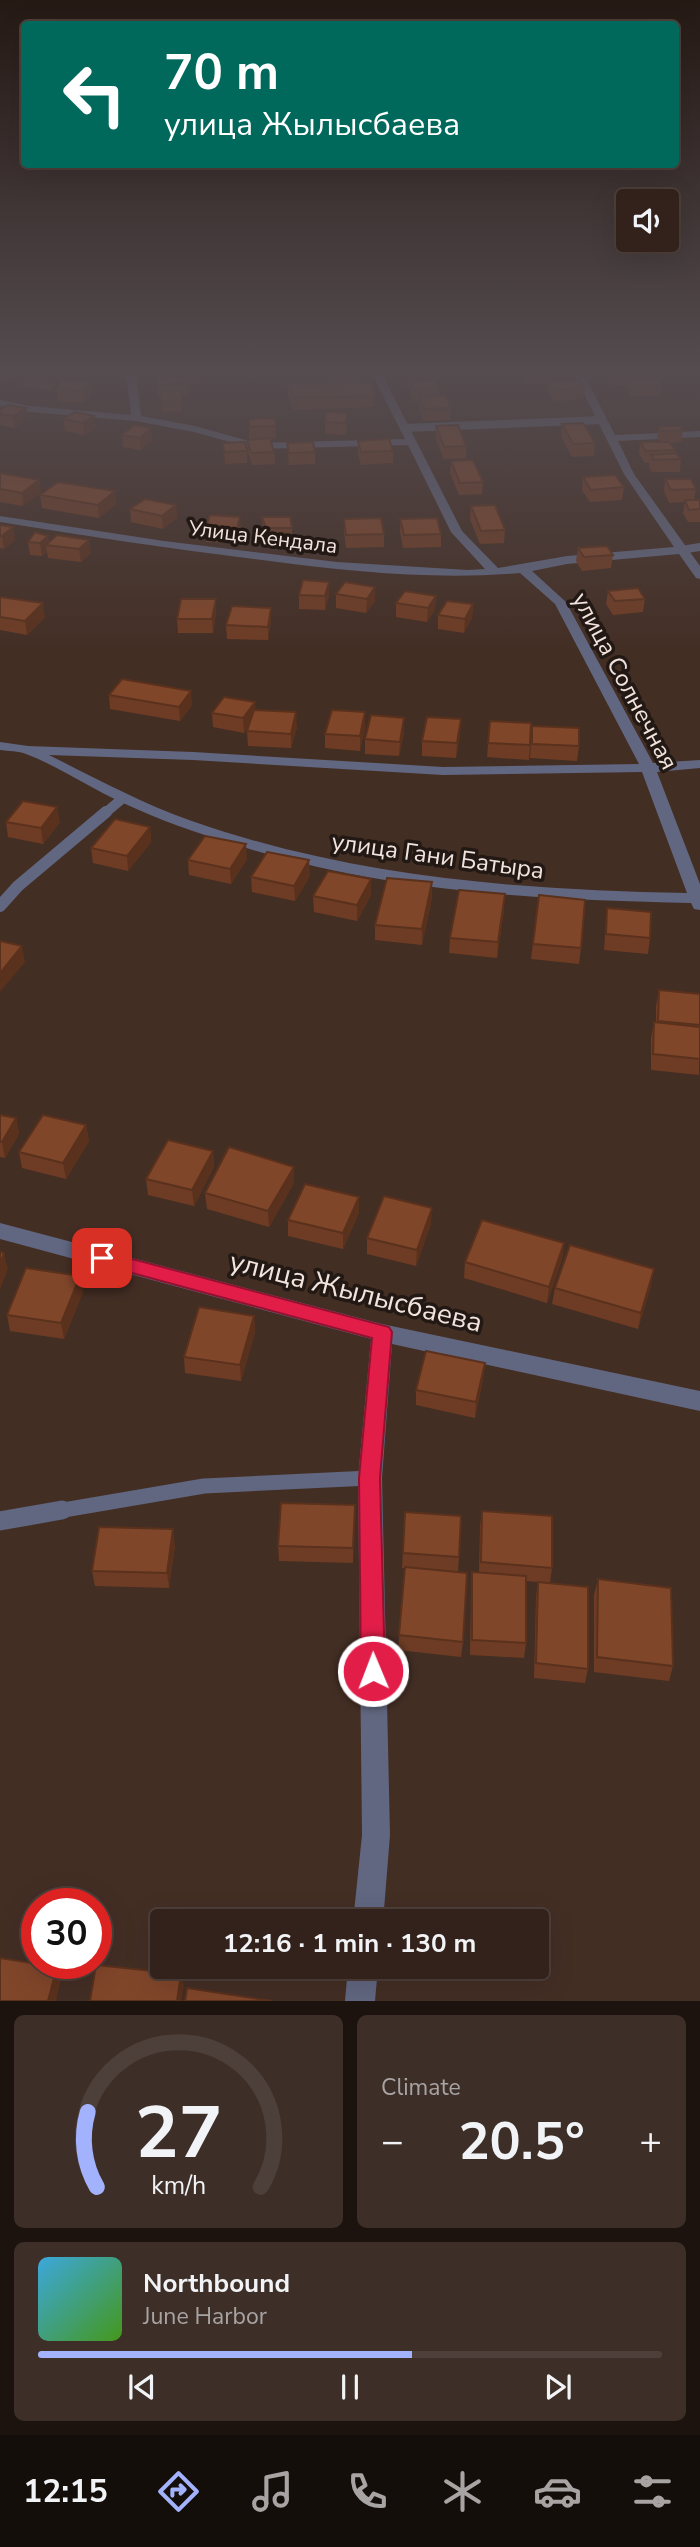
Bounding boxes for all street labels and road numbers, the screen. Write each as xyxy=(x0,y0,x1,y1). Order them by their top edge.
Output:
street label: Улица Кендала xyxy=(186,514,339,560)
street label: улица Солнечная xyxy=(565,587,685,775)
street label: улица Гани Батыра xyxy=(330,825,546,887)
street label: улица Жылысбаева xyxy=(226,1242,486,1342)

